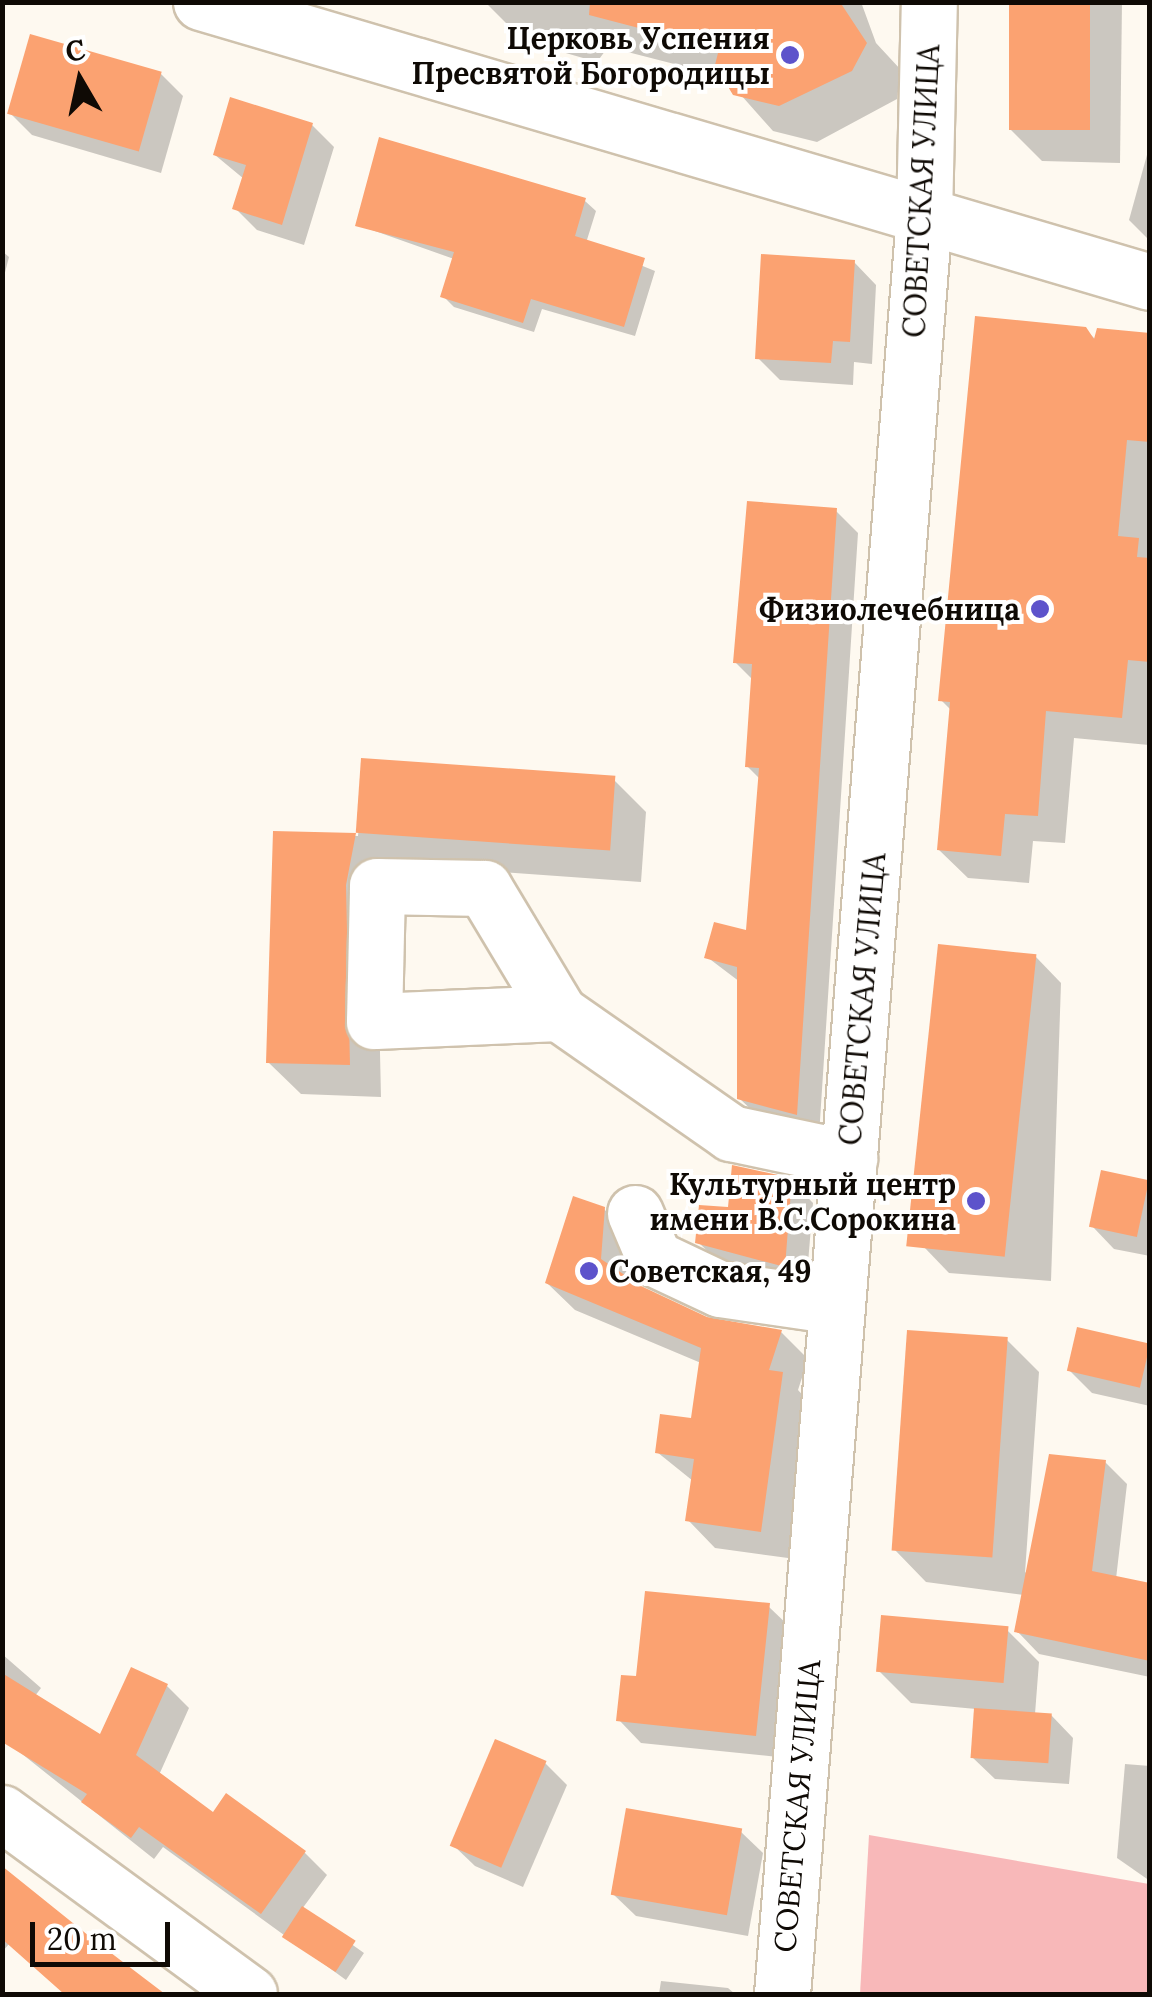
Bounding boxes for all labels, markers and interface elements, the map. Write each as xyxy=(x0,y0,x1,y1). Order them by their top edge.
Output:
place label: Церковь Успения Пресвятой Богородицы xyxy=(411,20,770,90)
north arrow xyxy=(30,30,130,130)
text: С xyxy=(63,31,88,70)
street label: СОВЕТСКАЯ УЛИЦА xyxy=(895,43,947,339)
marker: Церковь Успения Пресвятой Богородицы xyxy=(779,44,801,66)
place label: Физиолечебница xyxy=(759,591,1020,627)
marker: Физиолечебница xyxy=(1029,598,1051,620)
street label: СОВЕТСКАЯ УЛИЦА xyxy=(831,851,893,1147)
place label: Культурный центр имени В.С.Сорокина xyxy=(649,1166,956,1236)
marker: Культурный центр имени В.С.Сорокина xyxy=(965,1190,987,1212)
place label: Советская, 49 xyxy=(609,1253,812,1289)
marker: Советская, 49 xyxy=(578,1260,600,1282)
street label: СОВЕТСКАЯ УЛИЦА xyxy=(766,1658,828,1954)
scale bar xyxy=(35,1902,175,1964)
text: 20 m xyxy=(47,1920,116,1958)

